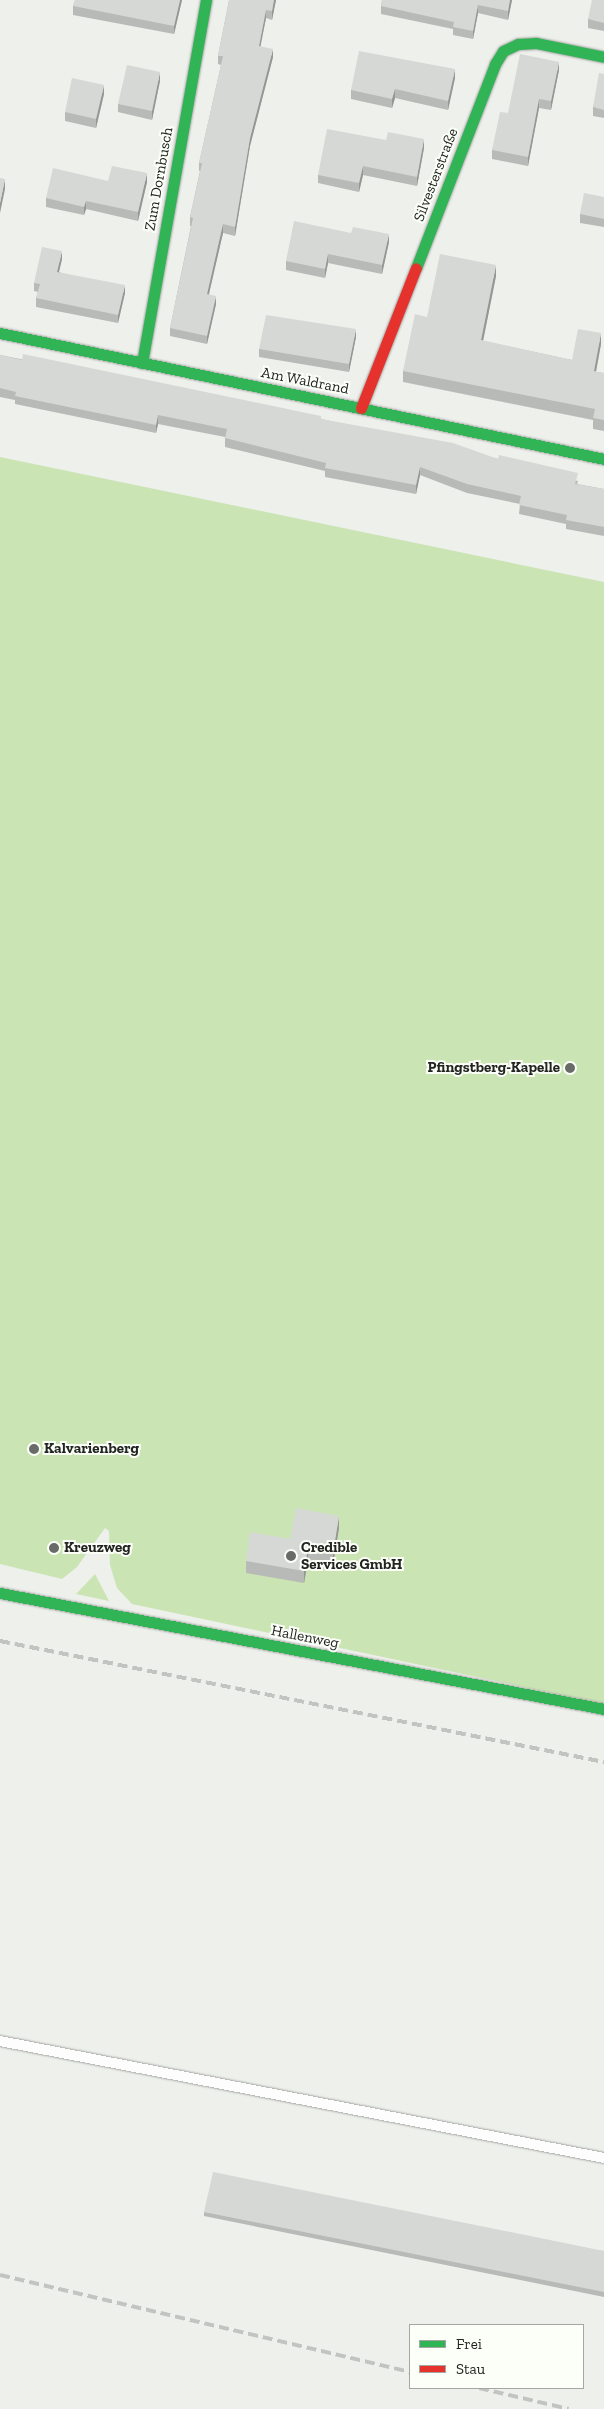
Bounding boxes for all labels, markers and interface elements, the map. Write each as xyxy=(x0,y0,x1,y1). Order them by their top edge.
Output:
street label: Zum Dornbusch xyxy=(141,126,177,232)
street label: Silvesterstraße xyxy=(410,126,462,224)
street label: Am Waldrand xyxy=(259,364,351,398)
place label: Pfingstberg-Kapelle xyxy=(428,1059,560,1077)
marker: Pfingstberg-Kapelle xyxy=(564,1062,576,1074)
place label: Kalvarienberg xyxy=(44,1440,139,1458)
marker: Kalvarienberg xyxy=(28,1443,40,1455)
place label: Credible Services GmbH xyxy=(301,1538,402,1573)
place label: Kreuzweg xyxy=(64,1539,131,1557)
marker: Kreuzweg xyxy=(48,1542,60,1554)
marker: Credible Services GmbH xyxy=(285,1550,297,1562)
street label: Hallenweg xyxy=(270,1622,340,1652)
legend xyxy=(409,2324,584,2389)
text: Frei xyxy=(456,2335,482,2353)
text: Stau xyxy=(456,2360,485,2378)

